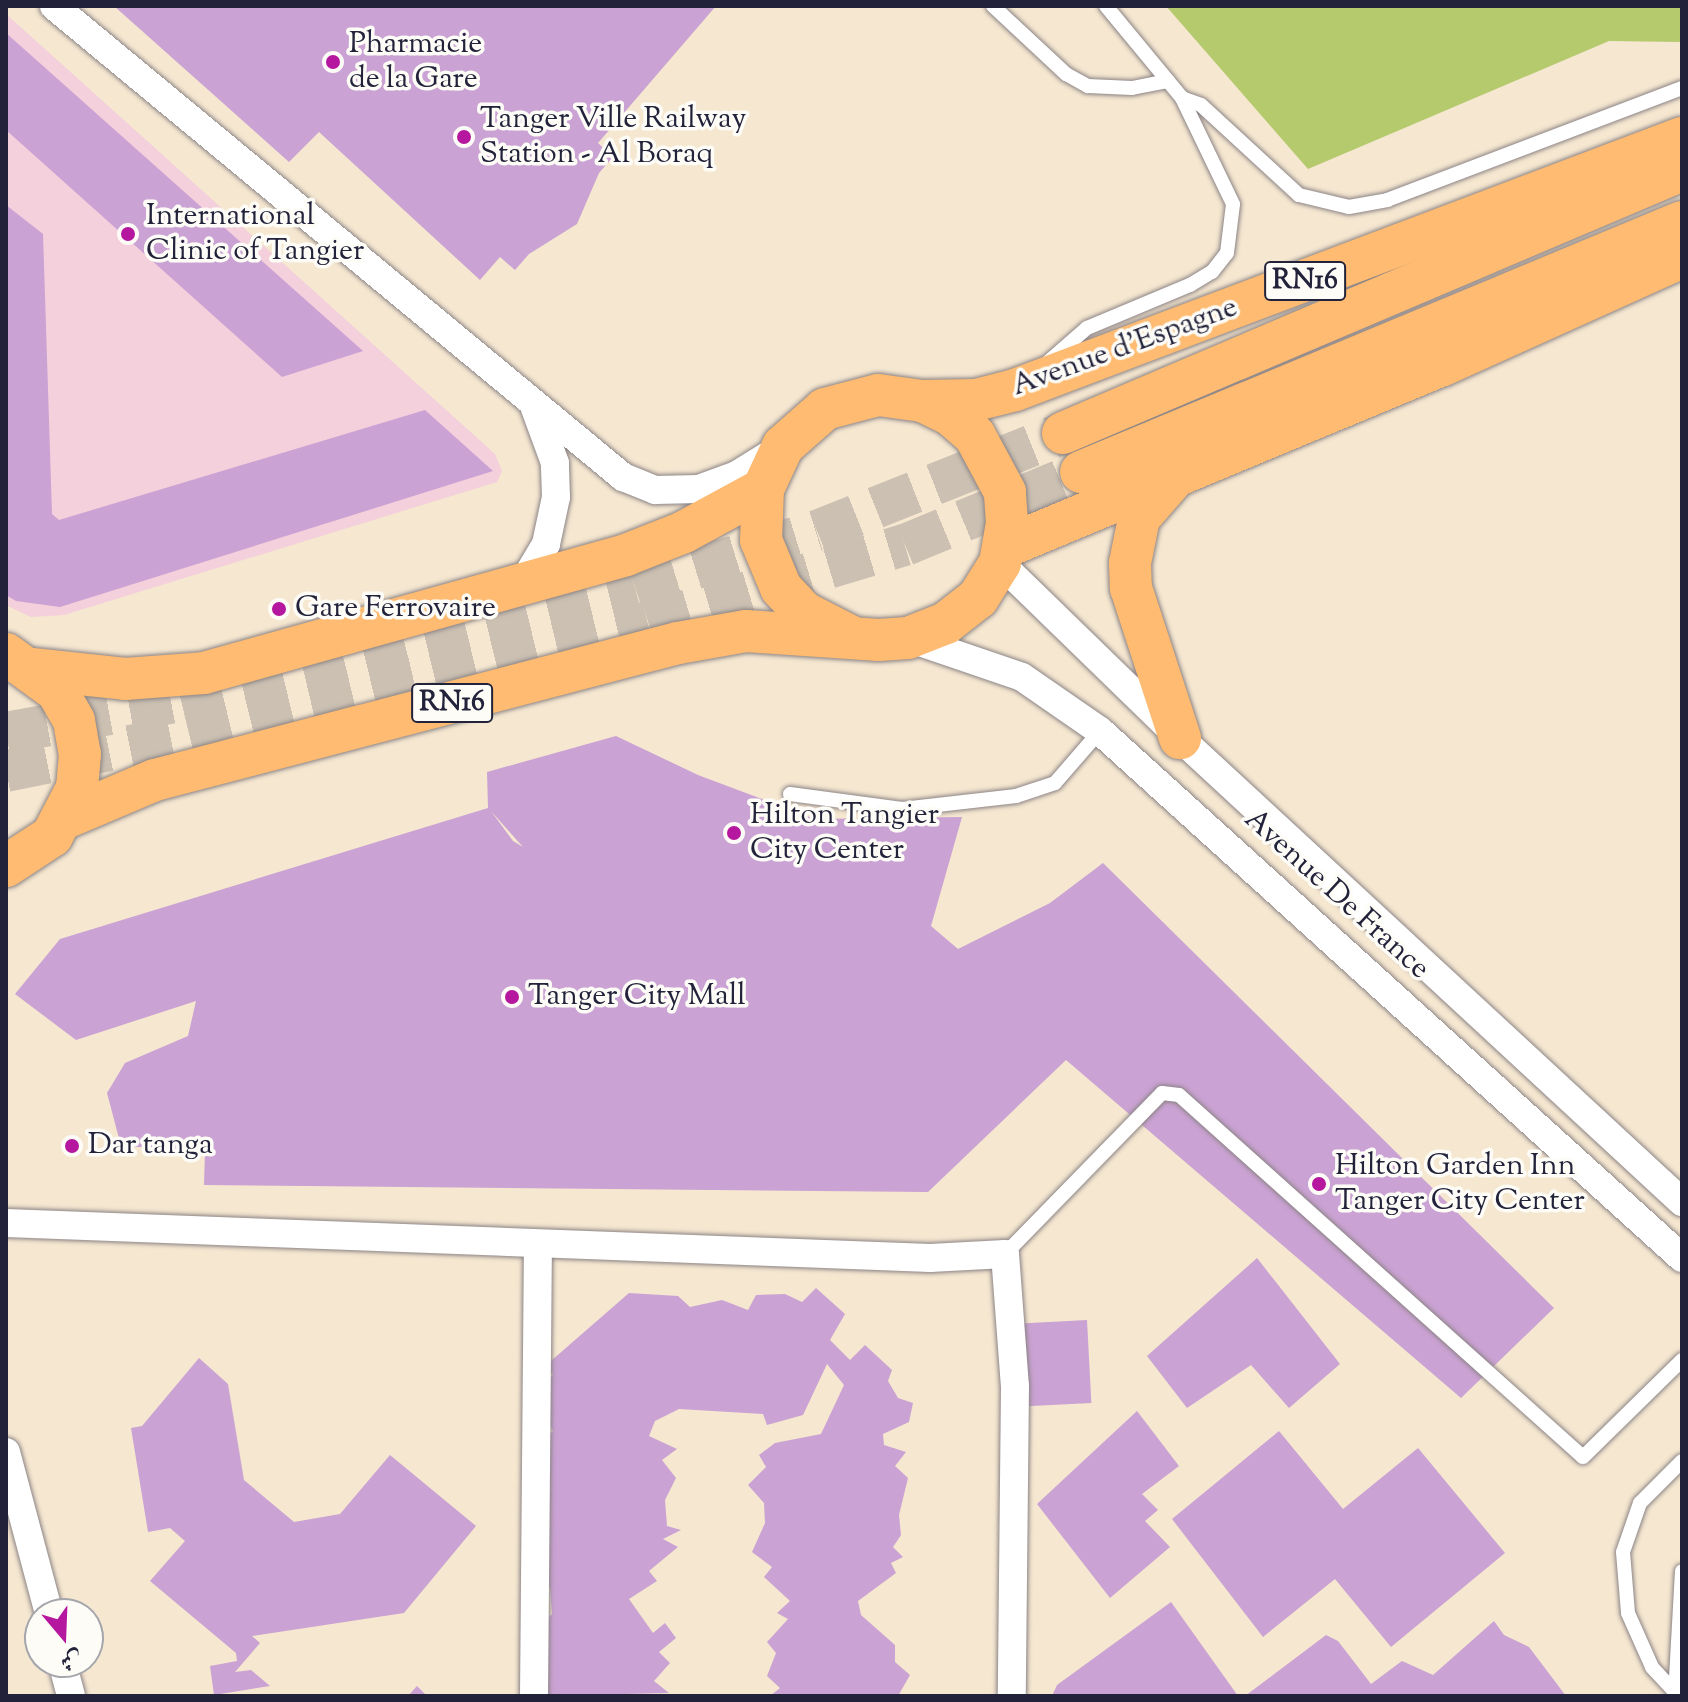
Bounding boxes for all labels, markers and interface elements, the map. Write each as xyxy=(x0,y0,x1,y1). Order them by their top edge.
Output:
place label: Pharmacie de la Gare xyxy=(349,27,482,98)
marker: Pharmacie de la Gare xyxy=(324,53,342,71)
place label: Tanger Ville Railway Station - Al Boraq xyxy=(480,102,746,172)
marker: Tanger Ville Railway Station - Al Boraq xyxy=(455,128,473,146)
place label: International Clinic of Tangier xyxy=(146,199,364,270)
marker: International Clinic of Tangier xyxy=(117,223,139,245)
road number: RN16 xyxy=(1263,257,1347,305)
street label: Avenue d'Espagne xyxy=(1007,291,1243,405)
place label: Gare Ferrovaire xyxy=(295,591,496,627)
marker: Gare Ferrovaire xyxy=(270,600,288,618)
road number: RN16 xyxy=(410,679,494,727)
place label: Hilton Tangier City Center xyxy=(750,798,939,868)
street label: Avenue De France xyxy=(1236,802,1436,988)
marker: Hilton Tangier City Center xyxy=(725,824,743,842)
place label: Tanger City Mall xyxy=(528,979,746,1015)
marker: Tanger City Mall xyxy=(503,988,521,1006)
place label: Dar tanga xyxy=(88,1128,213,1164)
marker: Dar tanga xyxy=(63,1137,81,1155)
place label: Hilton Garden Inn Tanger City Center xyxy=(1335,1149,1585,1220)
marker: Hilton Garden Inn Tanger City Center xyxy=(1310,1175,1328,1193)
north arrow xyxy=(24,1598,104,1678)
text: ش xyxy=(56,1640,87,1677)

